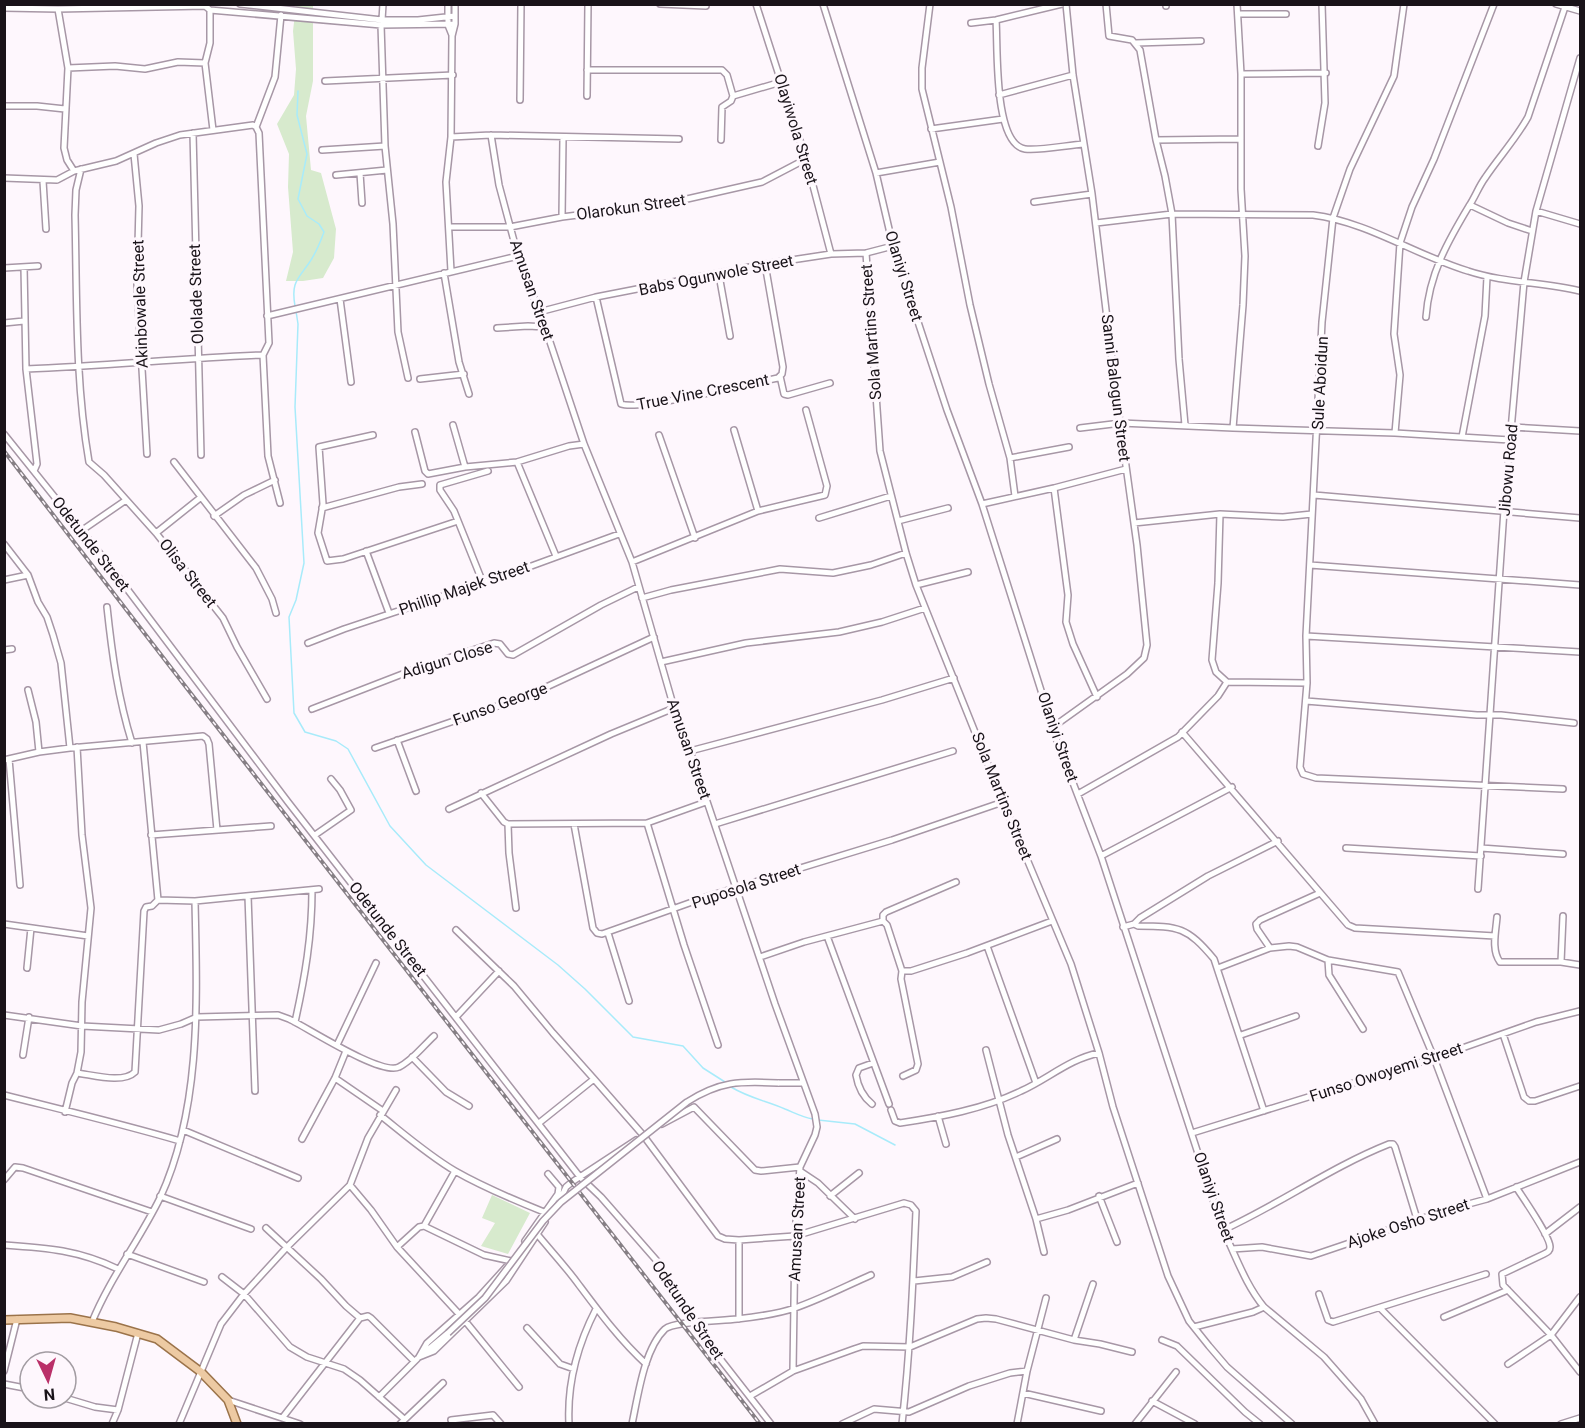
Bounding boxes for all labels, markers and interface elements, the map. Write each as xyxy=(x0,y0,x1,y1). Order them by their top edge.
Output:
street label: Olayiwola Street xyxy=(770,71,822,187)
street label: Olarokun Street xyxy=(575,190,687,224)
street label: Olaniyi Street xyxy=(881,228,927,324)
street label: Amusan Street xyxy=(506,237,558,343)
street label: Akinbowale Street xyxy=(128,239,152,369)
street label: Ololade Street xyxy=(185,244,207,344)
street label: Babs Ogunwole Street xyxy=(637,251,795,299)
street label: Sola Martins Street xyxy=(857,263,885,401)
street label: Sanni Balogun Street xyxy=(1098,313,1134,463)
street label: Sule Aboidun xyxy=(1308,336,1332,430)
street label: True Vine Crescent xyxy=(635,370,771,414)
street label: Jibowu Road xyxy=(1495,423,1521,517)
street label: Odetunde Street xyxy=(48,493,134,595)
street label: Olisa Street xyxy=(155,535,221,611)
street label: Phillip Majek Street xyxy=(396,557,532,619)
street label: Adigun Close xyxy=(399,637,495,683)
street label: Funso George xyxy=(450,678,550,730)
street label: Olaniyi Street xyxy=(1034,689,1082,785)
street label: Amusan Street xyxy=(663,696,715,802)
street label: Sola Martins Street xyxy=(968,729,1036,863)
street label: Puposola Street xyxy=(689,859,803,913)
street label: Odetunde Street xyxy=(345,878,431,980)
street label: Funso Owoyemi Street xyxy=(1307,1038,1465,1106)
street label: Olaniyi Street xyxy=(1190,1149,1238,1245)
street label: Amusan Street xyxy=(785,1176,809,1282)
street label: Ajoke Osho Street xyxy=(1345,1194,1471,1252)
street label: Odetunde Street xyxy=(648,1257,728,1363)
north arrow xyxy=(18,1350,78,1410)
text: N xyxy=(43,1384,56,1404)

